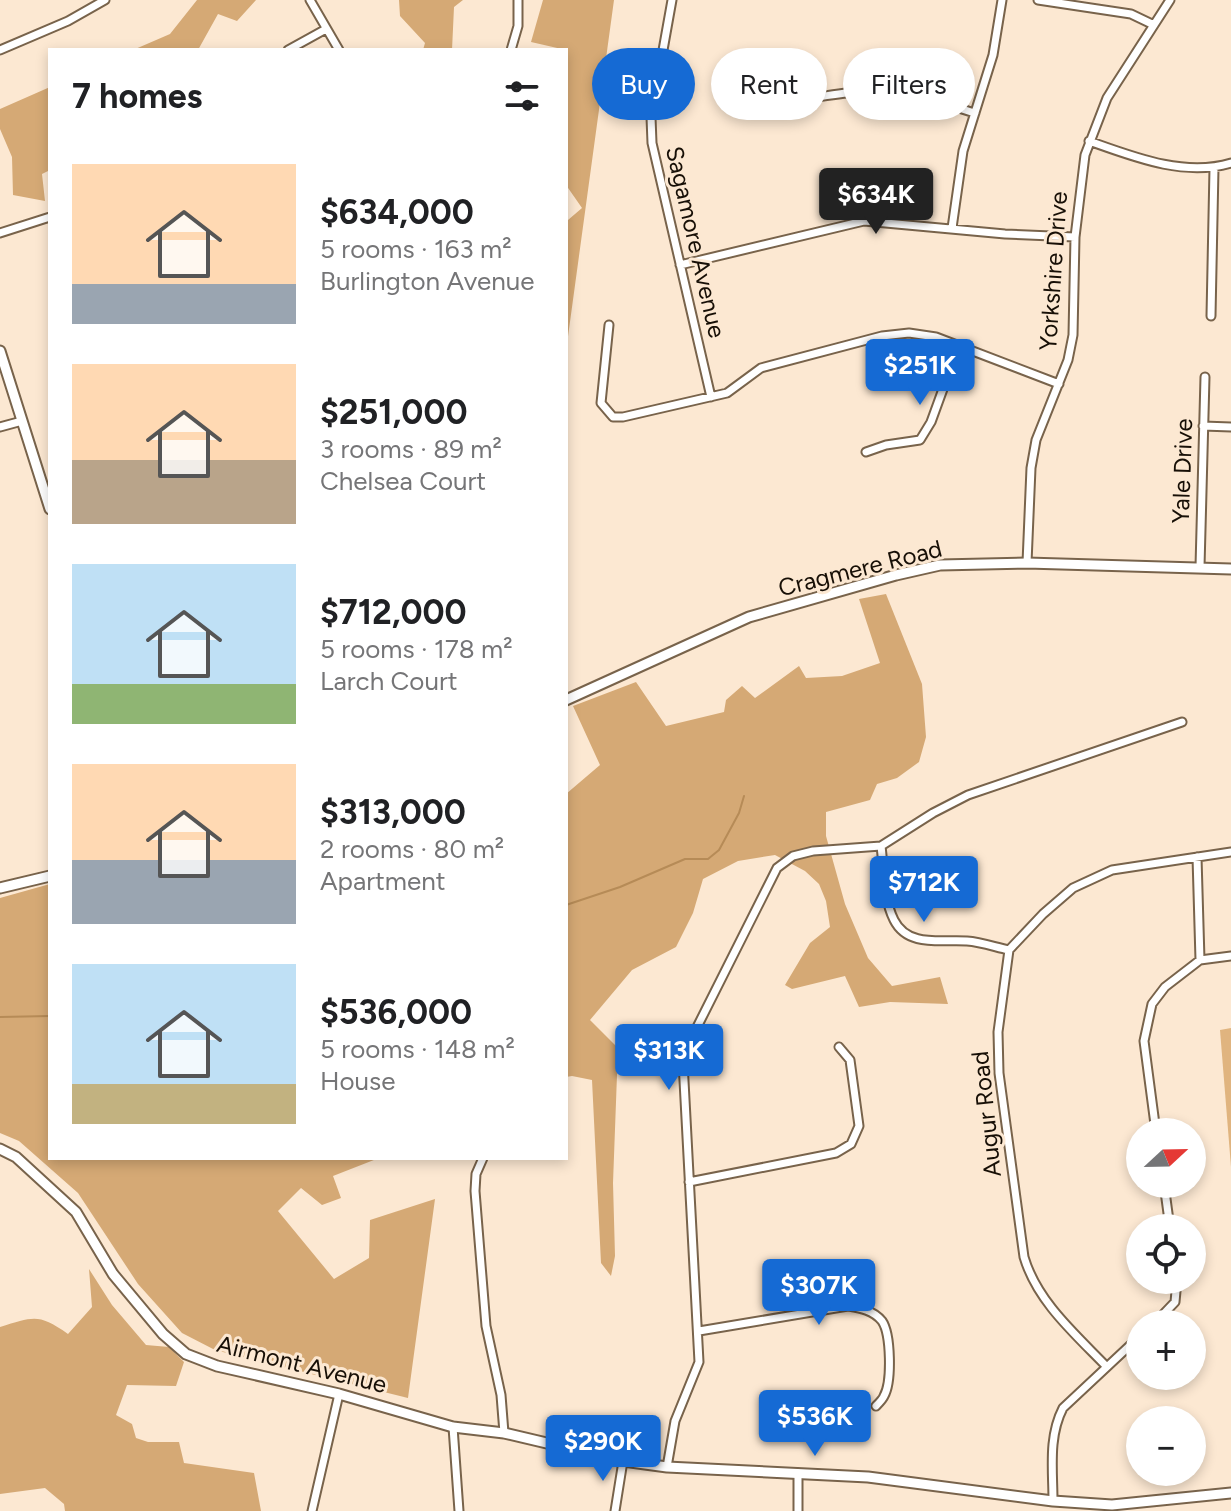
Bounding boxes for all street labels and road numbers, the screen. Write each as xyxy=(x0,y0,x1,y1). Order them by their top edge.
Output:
street label: Sagamore Avenue xyxy=(660,143,732,341)
street label: Yorkshire Drive xyxy=(1033,190,1073,352)
street label: Yale Drive xyxy=(1166,418,1198,524)
street label: Cragmere Road xyxy=(775,534,945,602)
street label: Augur Road xyxy=(965,1050,1007,1178)
street label: Airmont Avenue xyxy=(214,1329,390,1399)

